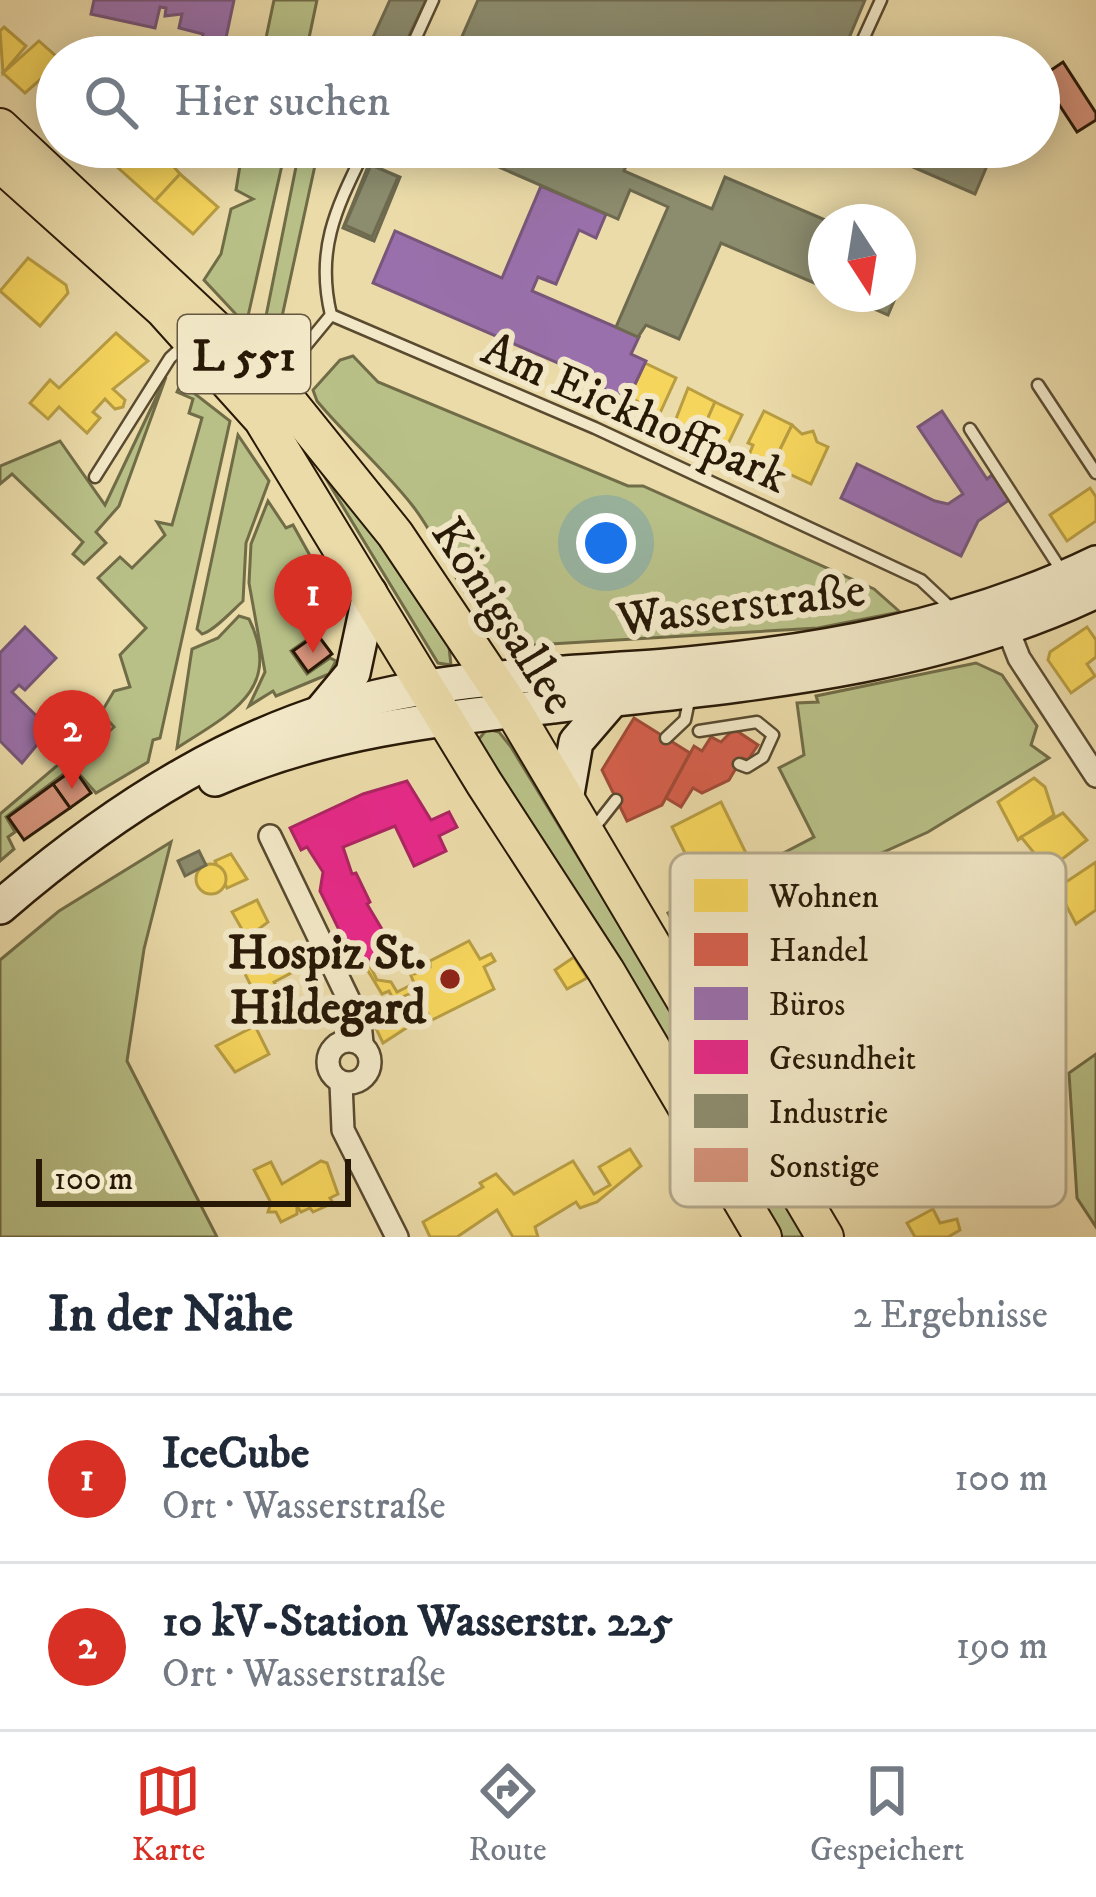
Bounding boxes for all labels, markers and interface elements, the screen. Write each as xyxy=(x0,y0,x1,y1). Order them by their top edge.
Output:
search box xyxy=(36,36,1060,168)
icon: search xyxy=(78,69,144,135)
text: Hier suchen xyxy=(174,74,390,130)
north arrow xyxy=(808,204,916,312)
road number: L 551 xyxy=(178,315,310,393)
street label: Am Eickhoffpark xyxy=(472,319,797,508)
street label: Königsallee xyxy=(417,507,588,726)
your location xyxy=(576,513,636,573)
pin: 1 xyxy=(274,554,352,653)
street label: Wasserstraße xyxy=(613,561,869,651)
pin: 2 xyxy=(33,690,111,789)
legend xyxy=(670,853,1066,1207)
text: Wohnen xyxy=(768,877,879,918)
place label: Hospiz St. Hildegard xyxy=(228,924,427,1039)
text: Handel xyxy=(769,931,868,972)
marker: Hospiz St. Hildegard xyxy=(437,966,463,992)
text: Büros xyxy=(769,985,845,1026)
text: Gesundheit xyxy=(769,1039,916,1080)
text: Industrie xyxy=(769,1093,888,1134)
text: Sonstige xyxy=(769,1147,879,1188)
scale bar xyxy=(36,1153,351,1206)
text: 100 m xyxy=(54,1159,133,1200)
text: In der Nähe xyxy=(48,1283,293,1347)
text: 2 Ergebnisse xyxy=(852,1291,1048,1340)
text: IceCube xyxy=(162,1426,309,1482)
text: 1 xyxy=(80,1454,94,1503)
text: 100 m xyxy=(954,1454,1048,1503)
text: Ort · Wasserstraße xyxy=(162,1482,446,1531)
text: 10 kV-Station Wasserstr. 225 xyxy=(162,1594,673,1650)
text: 2 xyxy=(77,1622,97,1671)
text: 190 m xyxy=(956,1622,1048,1671)
text: Ort · Wasserstraße xyxy=(162,1650,446,1699)
tab: Karte xyxy=(132,1758,205,1871)
tab: Route xyxy=(469,1758,547,1871)
tab: Gespeichert xyxy=(810,1758,964,1871)

